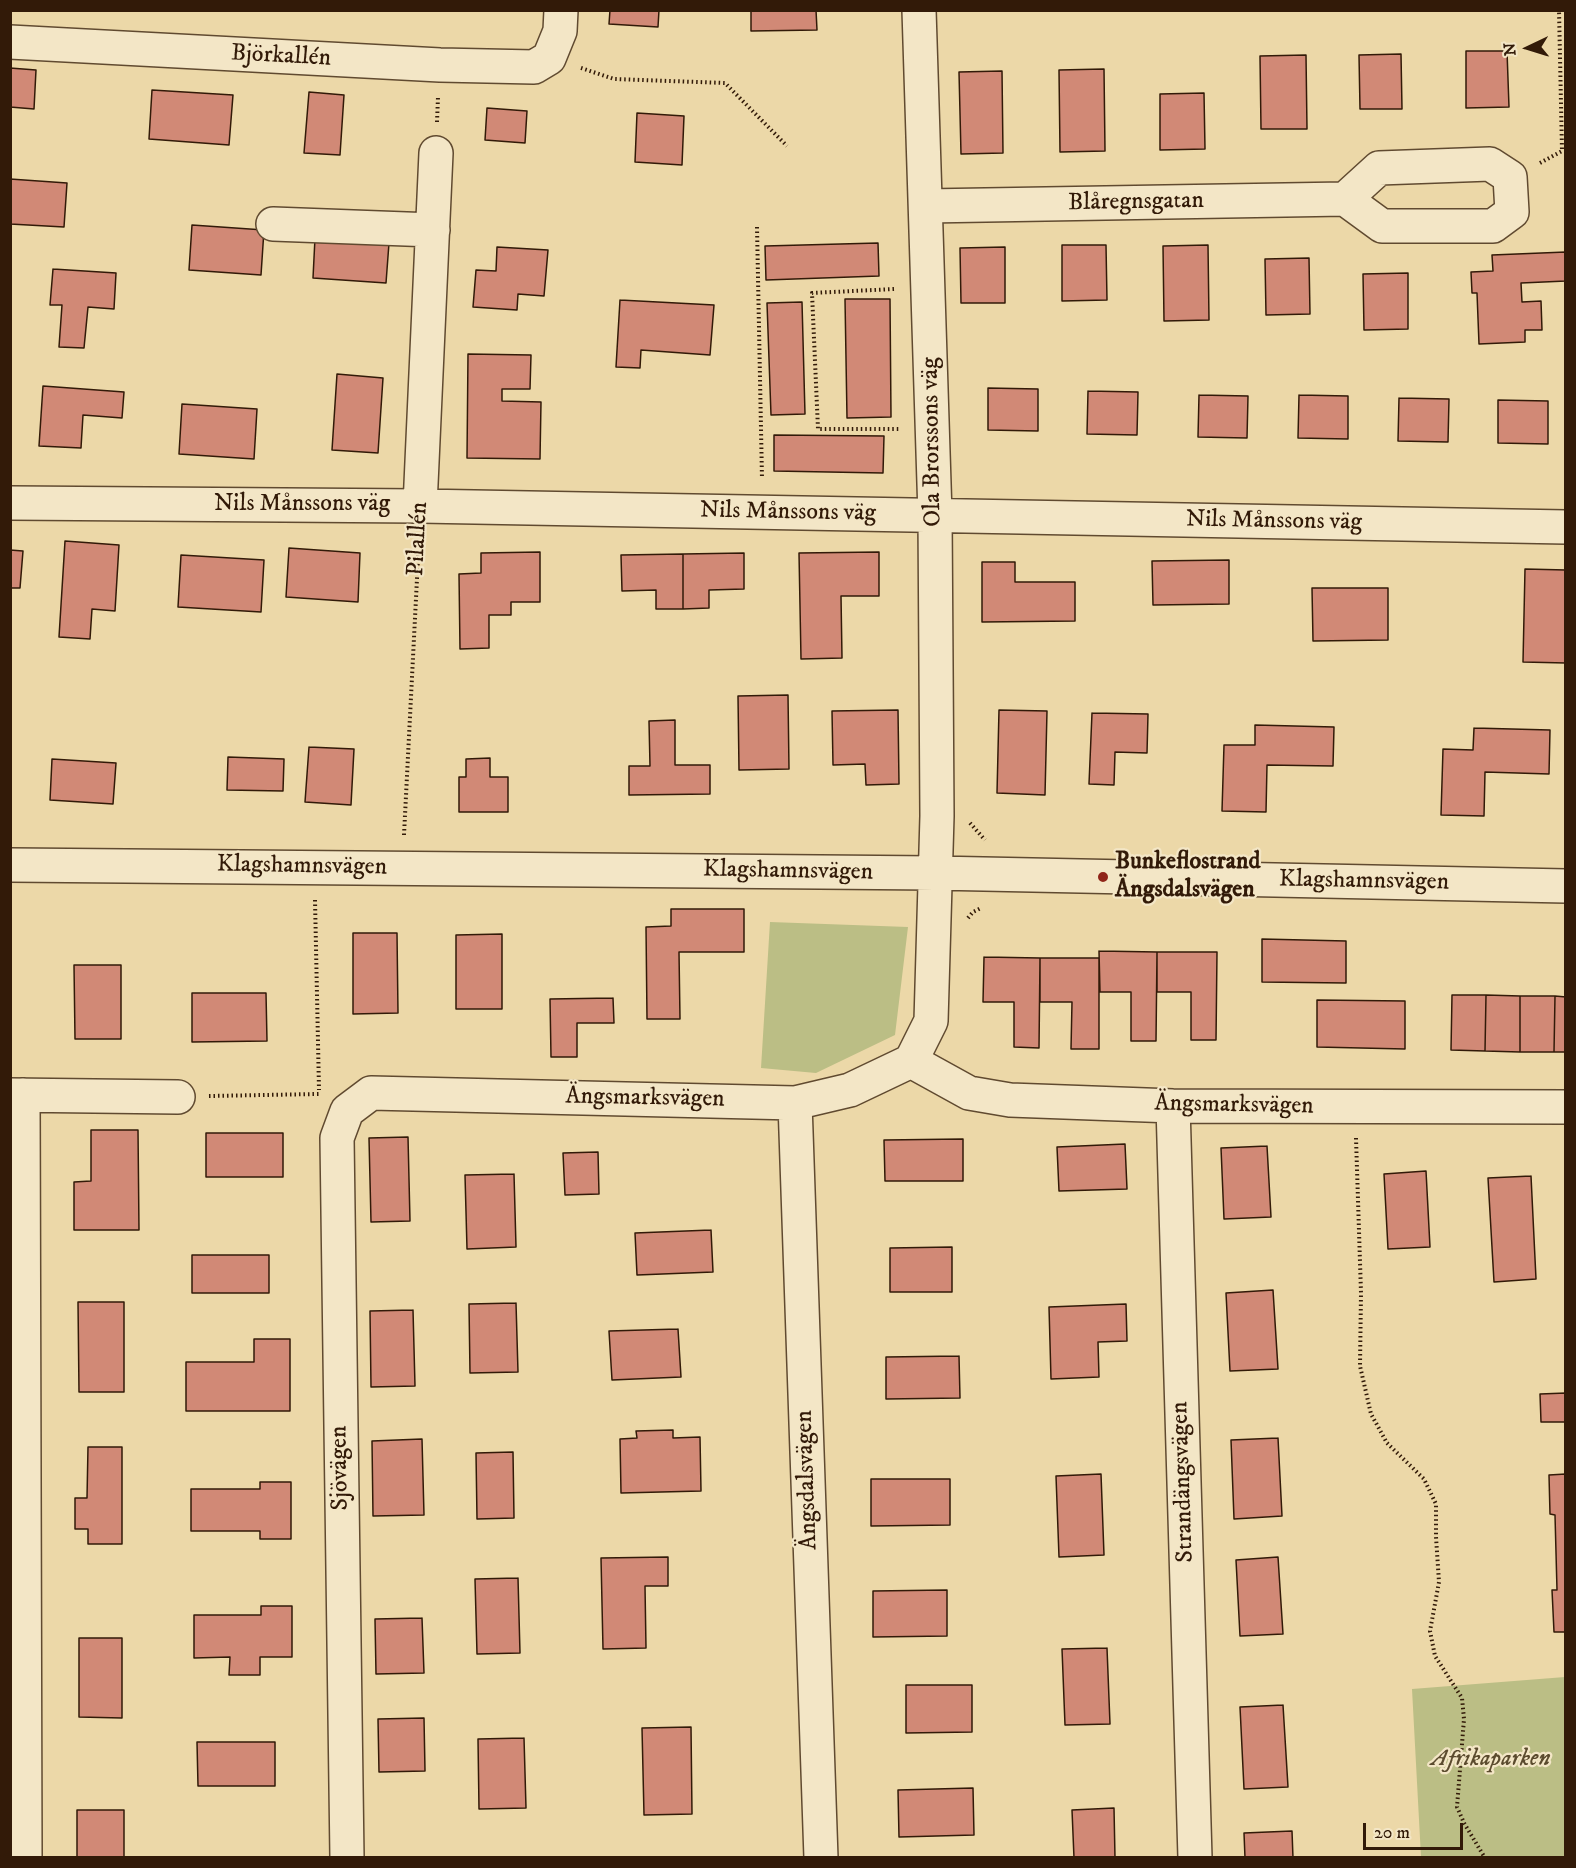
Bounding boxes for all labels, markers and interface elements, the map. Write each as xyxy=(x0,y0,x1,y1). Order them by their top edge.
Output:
north arrow xyxy=(1498,18,1558,78)
street label: Björkallén xyxy=(230,40,332,74)
text: N xyxy=(1500,42,1520,57)
street label: Blåregnsgatan xyxy=(1068,187,1204,219)
street label: Ola Brorssons väg xyxy=(917,357,949,527)
street label: Nils Månssons väg xyxy=(214,491,390,519)
street label: Nils Månssons väg xyxy=(700,497,876,529)
street label: Pilallén xyxy=(403,501,435,577)
street label: Nils Månssons väg xyxy=(1186,506,1362,538)
place label: Bunkeflostrand Ängsdalsvägen xyxy=(1115,849,1260,905)
street label: Klagshamnsvägen xyxy=(217,851,387,883)
street label: Klagshamnsvägen xyxy=(703,856,873,888)
street label: Klagshamnsvägen xyxy=(1279,866,1449,898)
marker: Bunkeflostrand Ängsdalsvägen xyxy=(1096,870,1110,884)
street label: Ängsmarksvägen xyxy=(565,1083,725,1115)
street label: Ängsmarksvägen xyxy=(1154,1090,1314,1122)
street label: Strandängsvägen xyxy=(1167,1401,1201,1563)
street label: Ängsdalsvägen xyxy=(791,1410,825,1550)
street label: Sjövägen xyxy=(326,1425,356,1511)
park label: Afrikaparken xyxy=(1432,1746,1550,1774)
scale bar xyxy=(1366,1811,1466,1849)
text: 20 m xyxy=(1374,1822,1410,1844)

